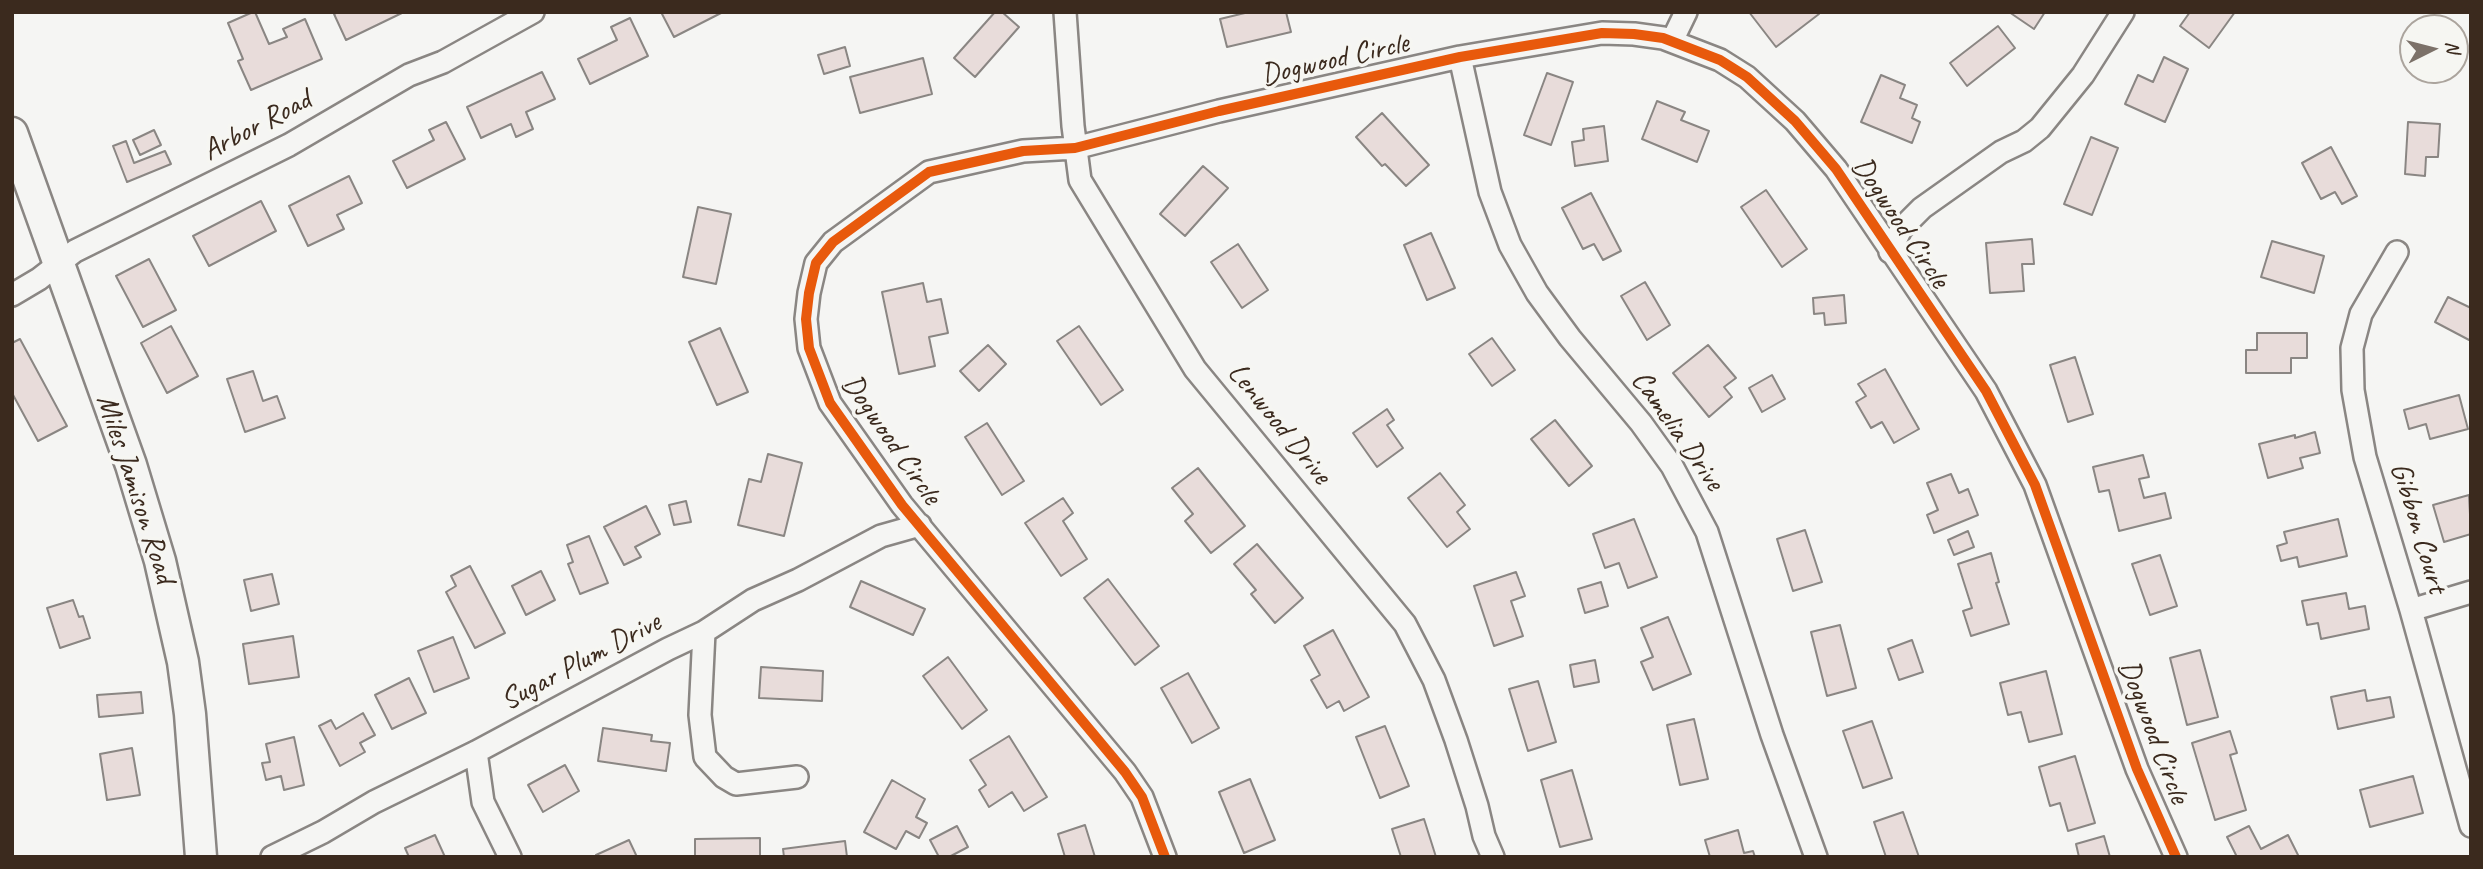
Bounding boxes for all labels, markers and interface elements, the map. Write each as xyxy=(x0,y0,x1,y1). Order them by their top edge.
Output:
north arrow xyxy=(2399,14,2469,84)
street label: Dogwood Circle xyxy=(1258,26,1412,94)
text: N xyxy=(2440,40,2465,54)
street label: Arbor Road xyxy=(197,83,317,169)
street label: Dogwood Circle xyxy=(1843,151,1957,295)
street label: Lenwood Drive xyxy=(1219,356,1339,492)
street label: Camelia Drive xyxy=(1622,364,1732,498)
street label: Dogwood Circle xyxy=(833,368,949,512)
street label: Miles Jamison Road xyxy=(88,390,182,588)
street label: Gibbon Court xyxy=(2381,458,2455,598)
street label: Sugar Plum Drive xyxy=(495,605,667,719)
street label: Dogwood Circle xyxy=(2109,655,2197,809)

